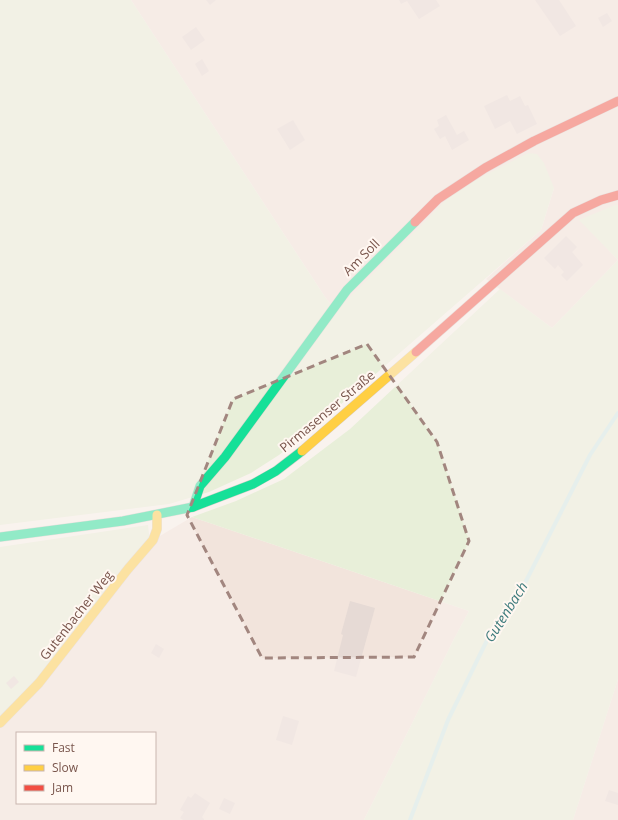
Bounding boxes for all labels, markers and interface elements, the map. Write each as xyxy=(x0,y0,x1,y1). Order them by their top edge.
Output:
street label: Am Soll xyxy=(339,235,383,279)
street label: Pirmasenser Straße xyxy=(276,366,378,456)
street label: Gutenbacher Weg xyxy=(35,566,117,664)
water label: Gutenbach xyxy=(480,578,532,645)
legend xyxy=(16,732,156,804)
text: Fast xyxy=(52,739,75,756)
text: Slow xyxy=(52,759,79,776)
text: Jam xyxy=(51,779,73,796)

